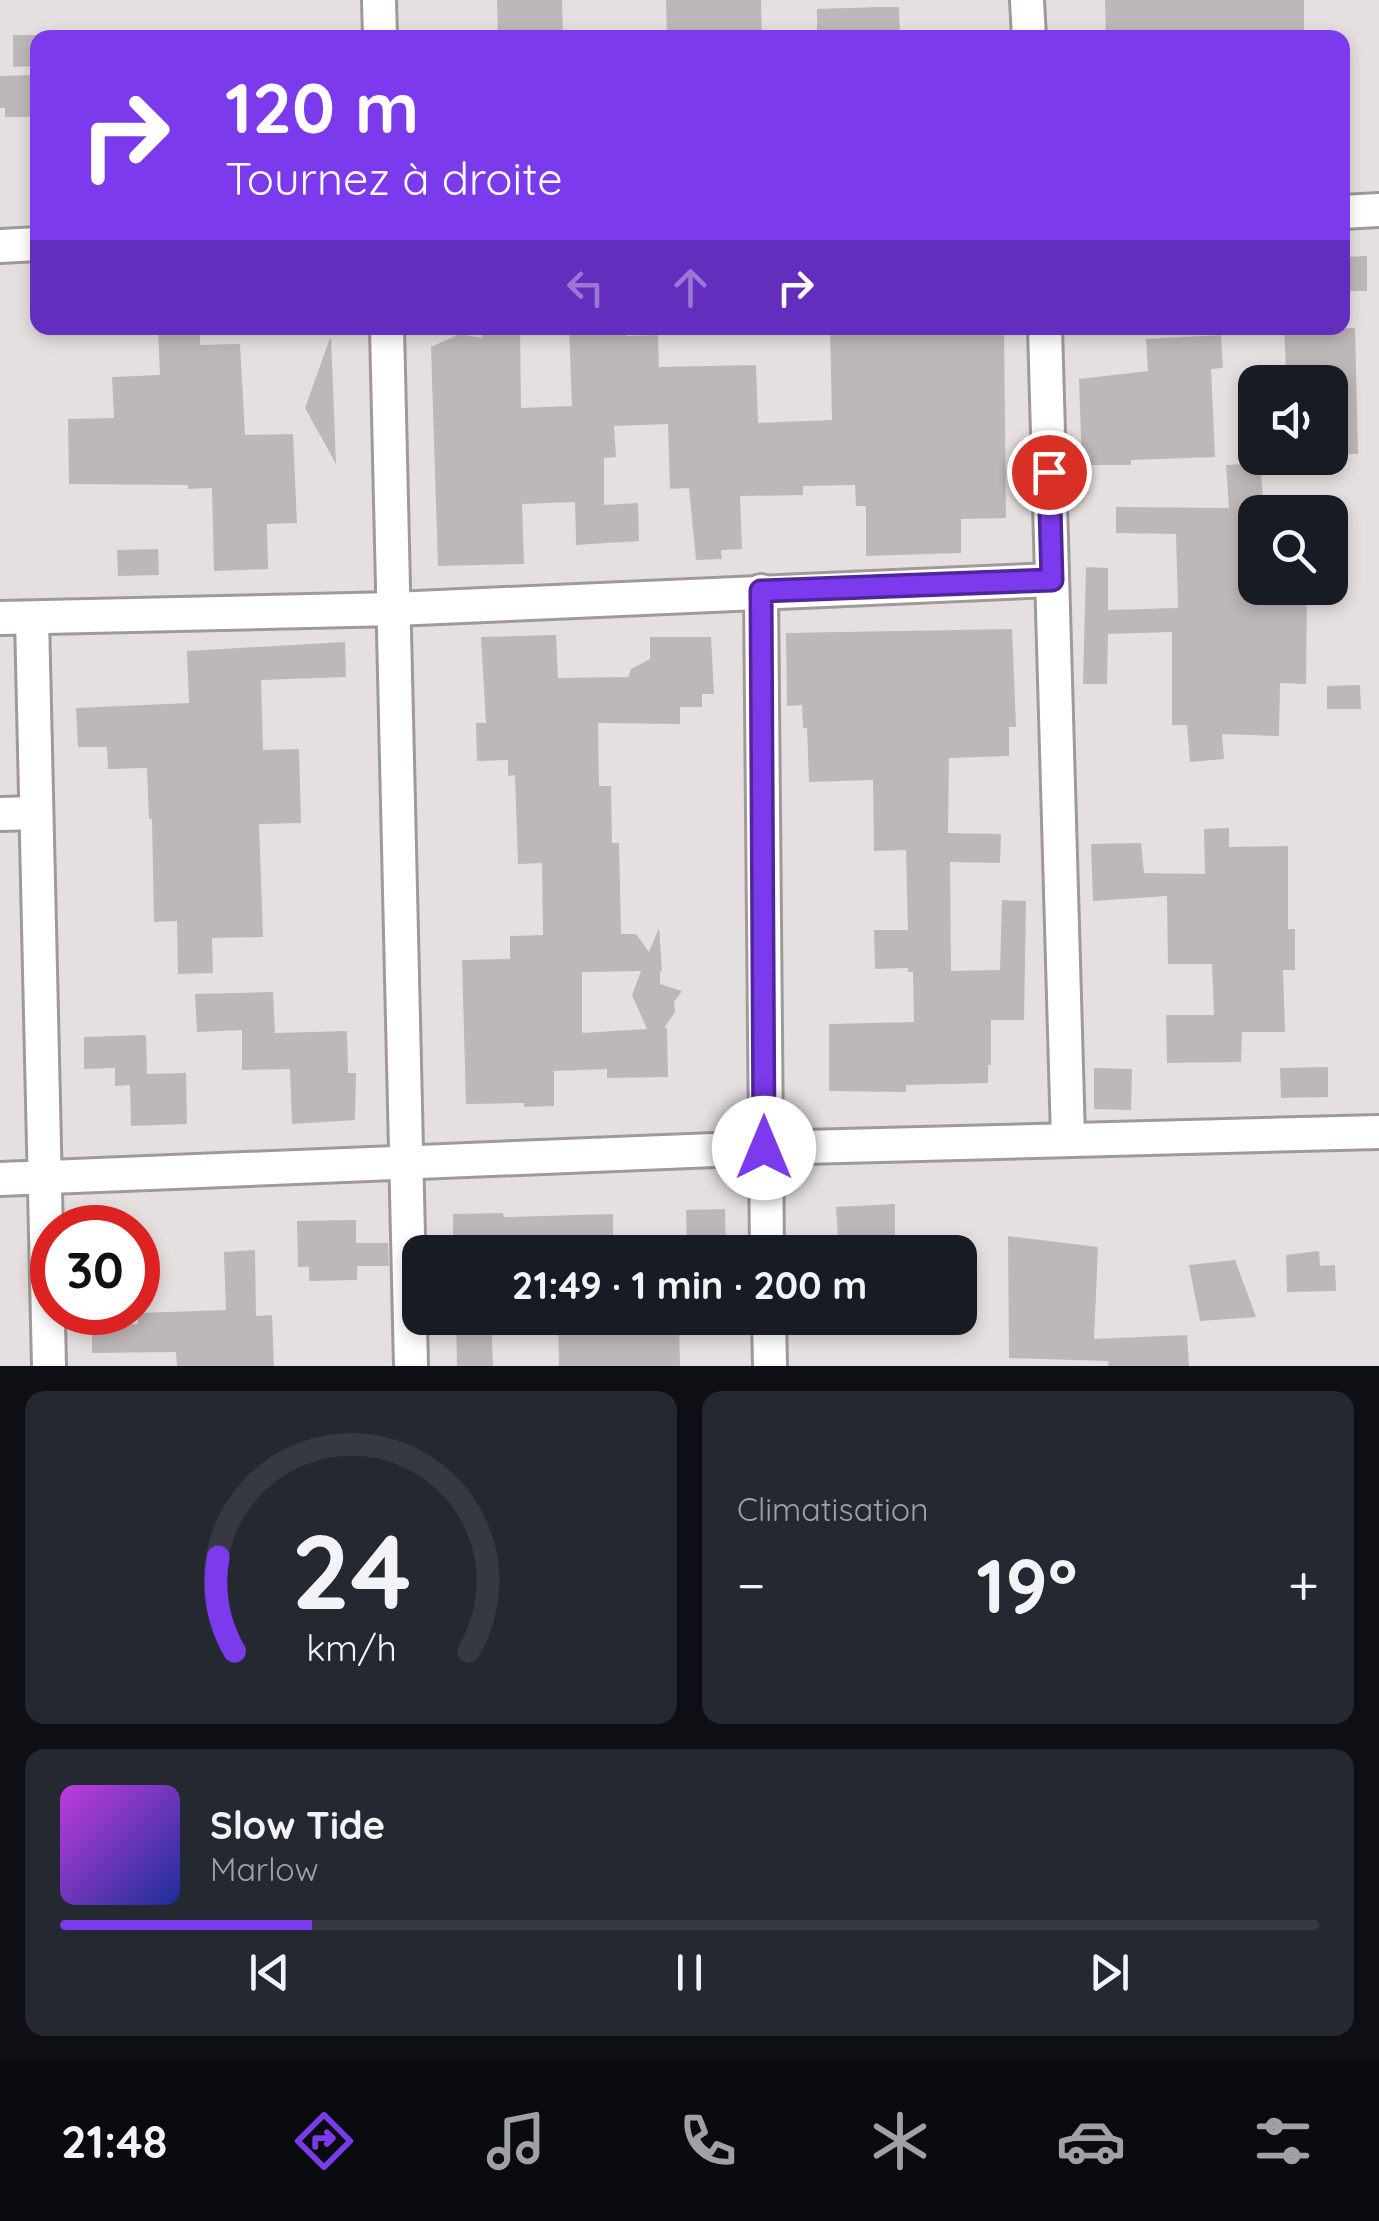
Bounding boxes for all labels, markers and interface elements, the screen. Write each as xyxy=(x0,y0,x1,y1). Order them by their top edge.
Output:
text: 120 m xyxy=(225,63,419,151)
icon: right xyxy=(60,70,190,200)
text: Tournez à droite xyxy=(225,150,563,206)
icon: left xyxy=(558,260,613,315)
icon: ahead xyxy=(663,260,718,315)
icon: right xyxy=(768,260,823,315)
map controls xyxy=(1238,365,1348,605)
button: sound xyxy=(1238,365,1348,475)
pin xyxy=(1007,430,1092,515)
icon: arrive xyxy=(1022,445,1077,500)
button: search xyxy=(1238,495,1348,605)
position arrow xyxy=(712,1096,816,1200)
speed limit sign: 30 xyxy=(30,1205,160,1335)
text: 21:49 · 1 min · 200 m xyxy=(512,1261,867,1309)
text: Climatisation xyxy=(737,1489,929,1529)
text: 24 xyxy=(291,1505,411,1635)
text: 19° xyxy=(976,1538,1077,1632)
text: − xyxy=(737,1550,766,1619)
text: + xyxy=(1288,1550,1319,1619)
text: km/h xyxy=(306,1625,396,1670)
text: Slow Tide xyxy=(210,1801,385,1849)
text: Marlow xyxy=(210,1849,319,1889)
icon: previous xyxy=(242,1945,297,2000)
icon: pause xyxy=(662,1945,717,2000)
icon: next xyxy=(1082,1945,1137,2000)
icon: directions xyxy=(289,2106,359,2176)
icon: music xyxy=(481,2106,551,2176)
icon: phone xyxy=(673,2106,743,2176)
icon: climate xyxy=(865,2106,935,2176)
icon: car xyxy=(1056,2106,1126,2176)
icon: filters xyxy=(1248,2106,1318,2176)
text: 21:48 xyxy=(61,2113,167,2169)

